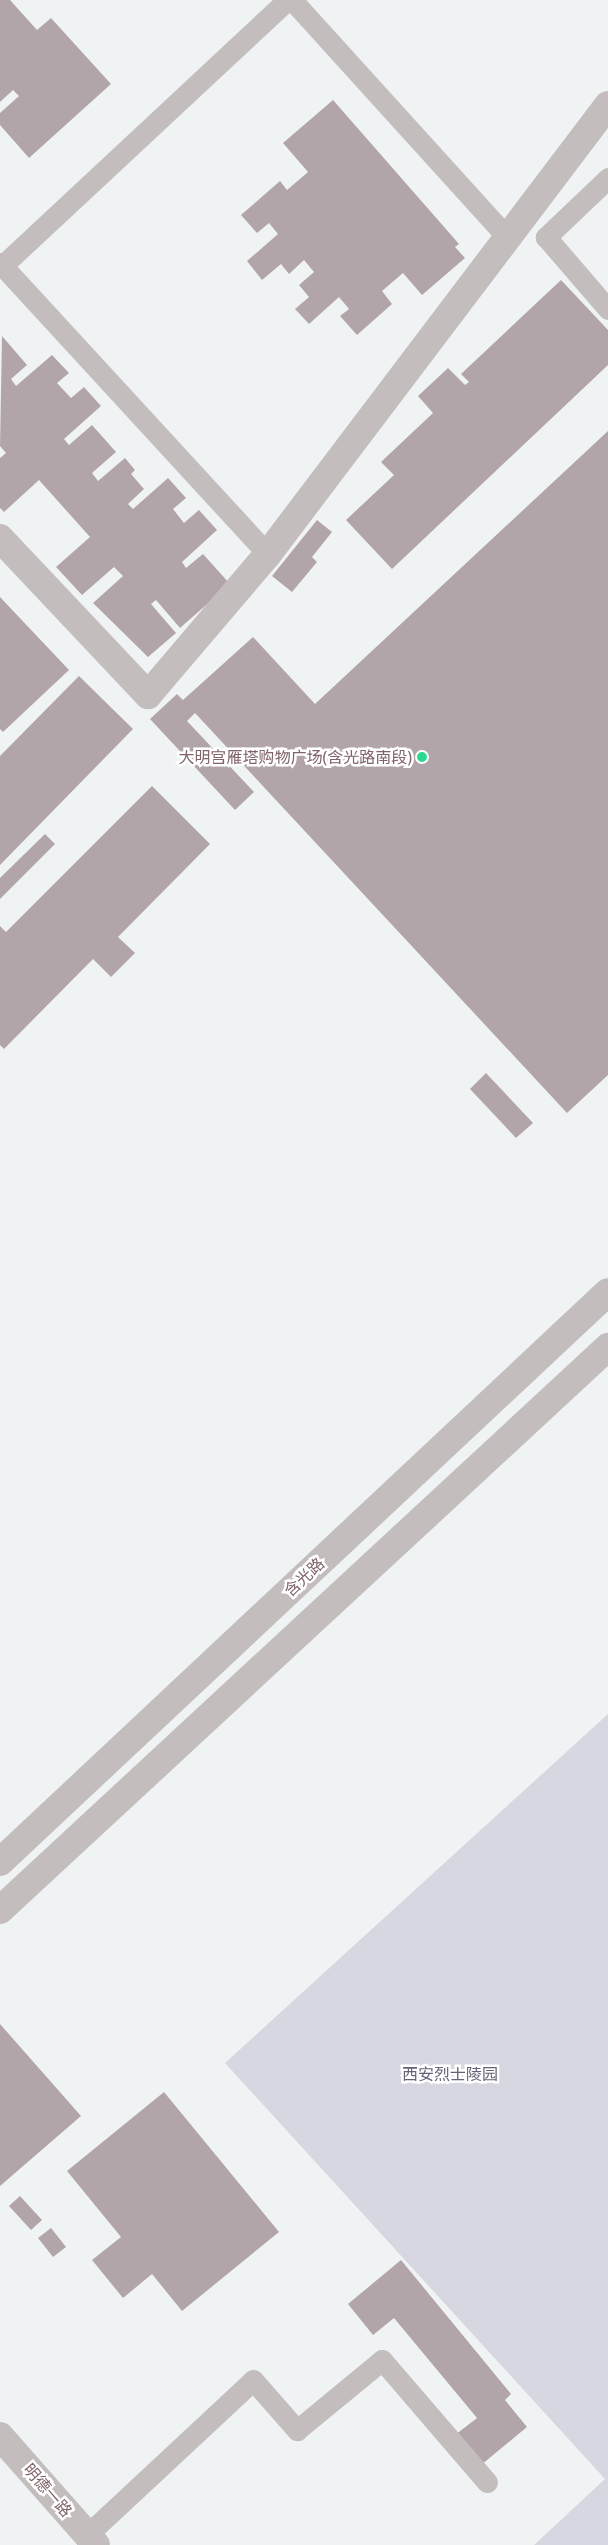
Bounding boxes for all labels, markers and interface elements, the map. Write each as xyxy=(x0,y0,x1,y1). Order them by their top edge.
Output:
place label: 大明宫雁塔购物广场(含光路南段) xyxy=(178,747,412,767)
marker: 大明宫雁塔购物广场(含光路南段) xyxy=(416,751,428,763)
street label: 含光路 xyxy=(280,1554,328,1600)
park label: 西安烈士陵园 xyxy=(402,2064,498,2084)
street label: 明德一路 xyxy=(20,2460,76,2520)

